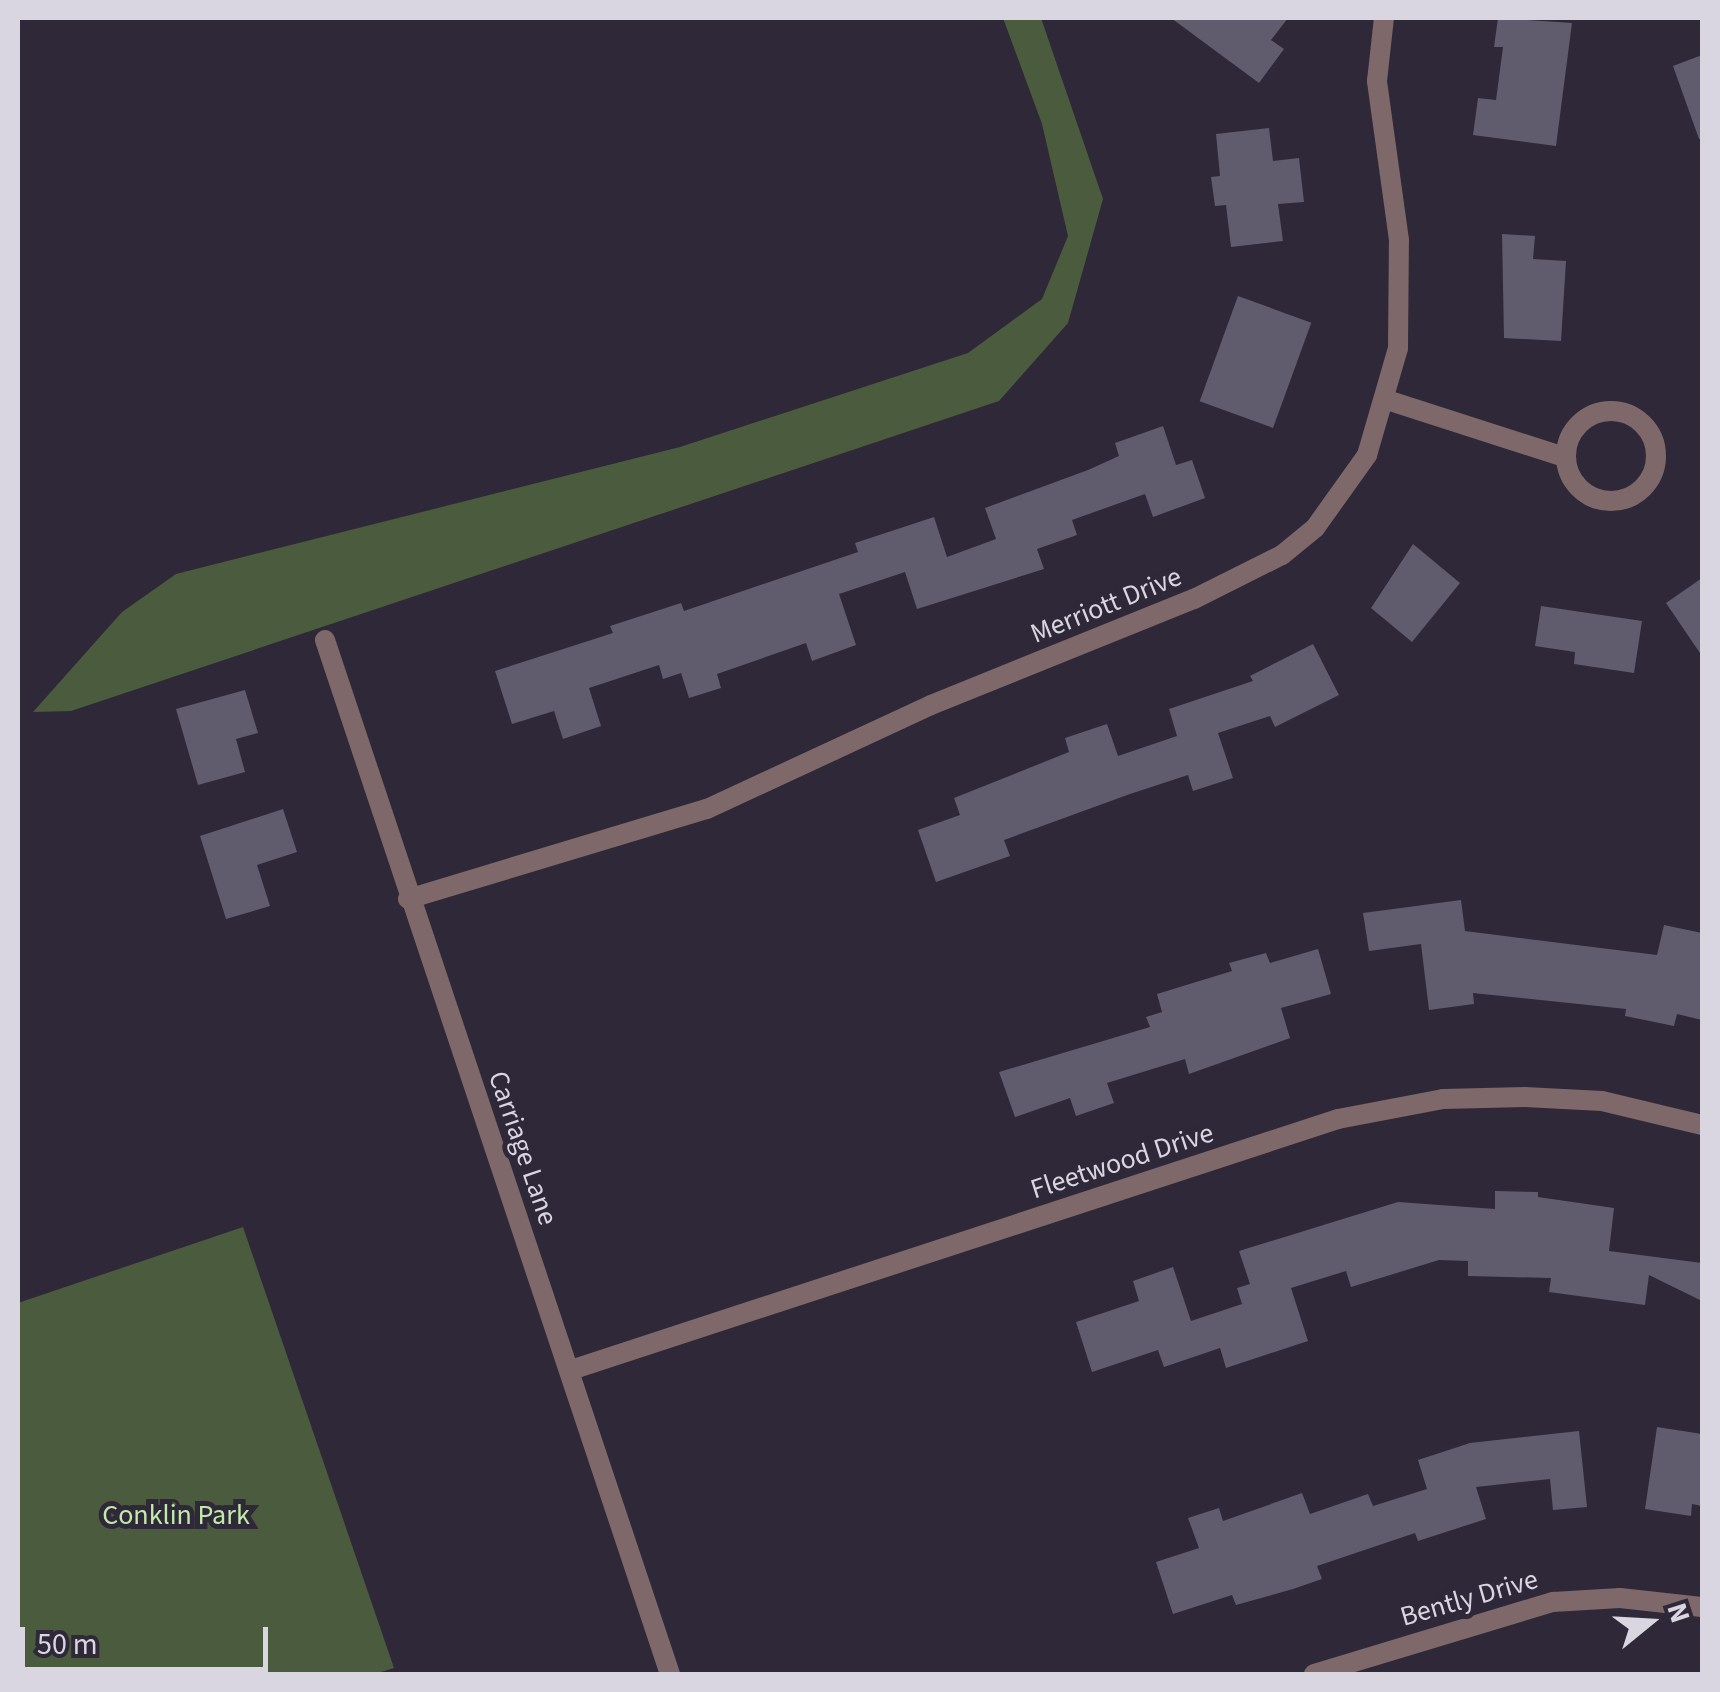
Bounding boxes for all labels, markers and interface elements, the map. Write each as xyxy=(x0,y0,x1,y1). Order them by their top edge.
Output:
street label: Merriott Drive xyxy=(1026,559,1186,651)
street label: Carriage Lane xyxy=(481,1067,565,1229)
street label: Fleetwood Drive xyxy=(1026,1116,1218,1206)
park label: Conklin Park xyxy=(102,1498,250,1532)
street label: Bently Drive xyxy=(1396,1562,1542,1634)
north arrow xyxy=(1600,1572,1700,1672)
text: N xyxy=(1657,1598,1700,1628)
scale bar xyxy=(25,1607,272,1669)
text: 50 m xyxy=(37,1623,98,1666)

